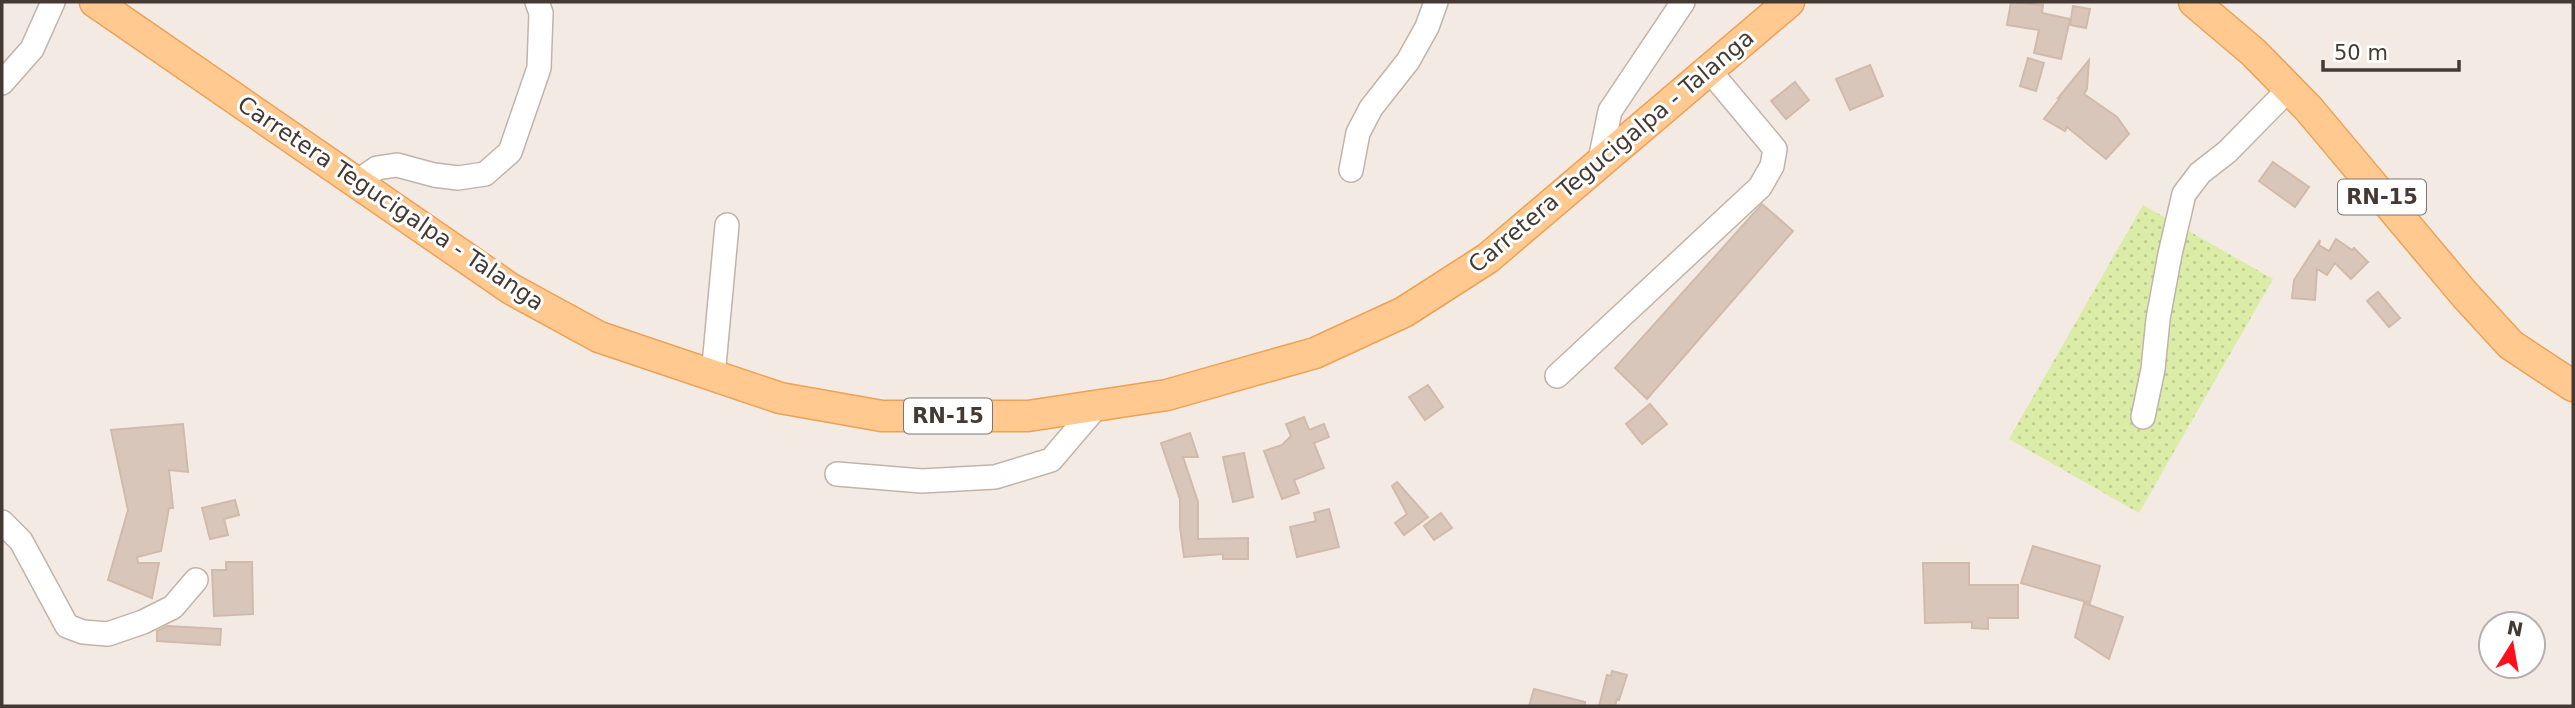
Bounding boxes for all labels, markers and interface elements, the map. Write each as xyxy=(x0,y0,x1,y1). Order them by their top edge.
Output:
street label: Carretera Tegucigalpa - Talanga xyxy=(1463,24,1759,278)
scale bar xyxy=(2323,28,2460,72)
text: 50 m xyxy=(2334,41,2388,65)
street label: Carretera Tegucigalpa - Talanga xyxy=(233,91,549,315)
road number: RN-15 xyxy=(2338,180,2426,214)
road number: RN-15 xyxy=(904,398,992,434)
north arrow xyxy=(2477,610,2547,680)
text: N xyxy=(2505,616,2525,641)

